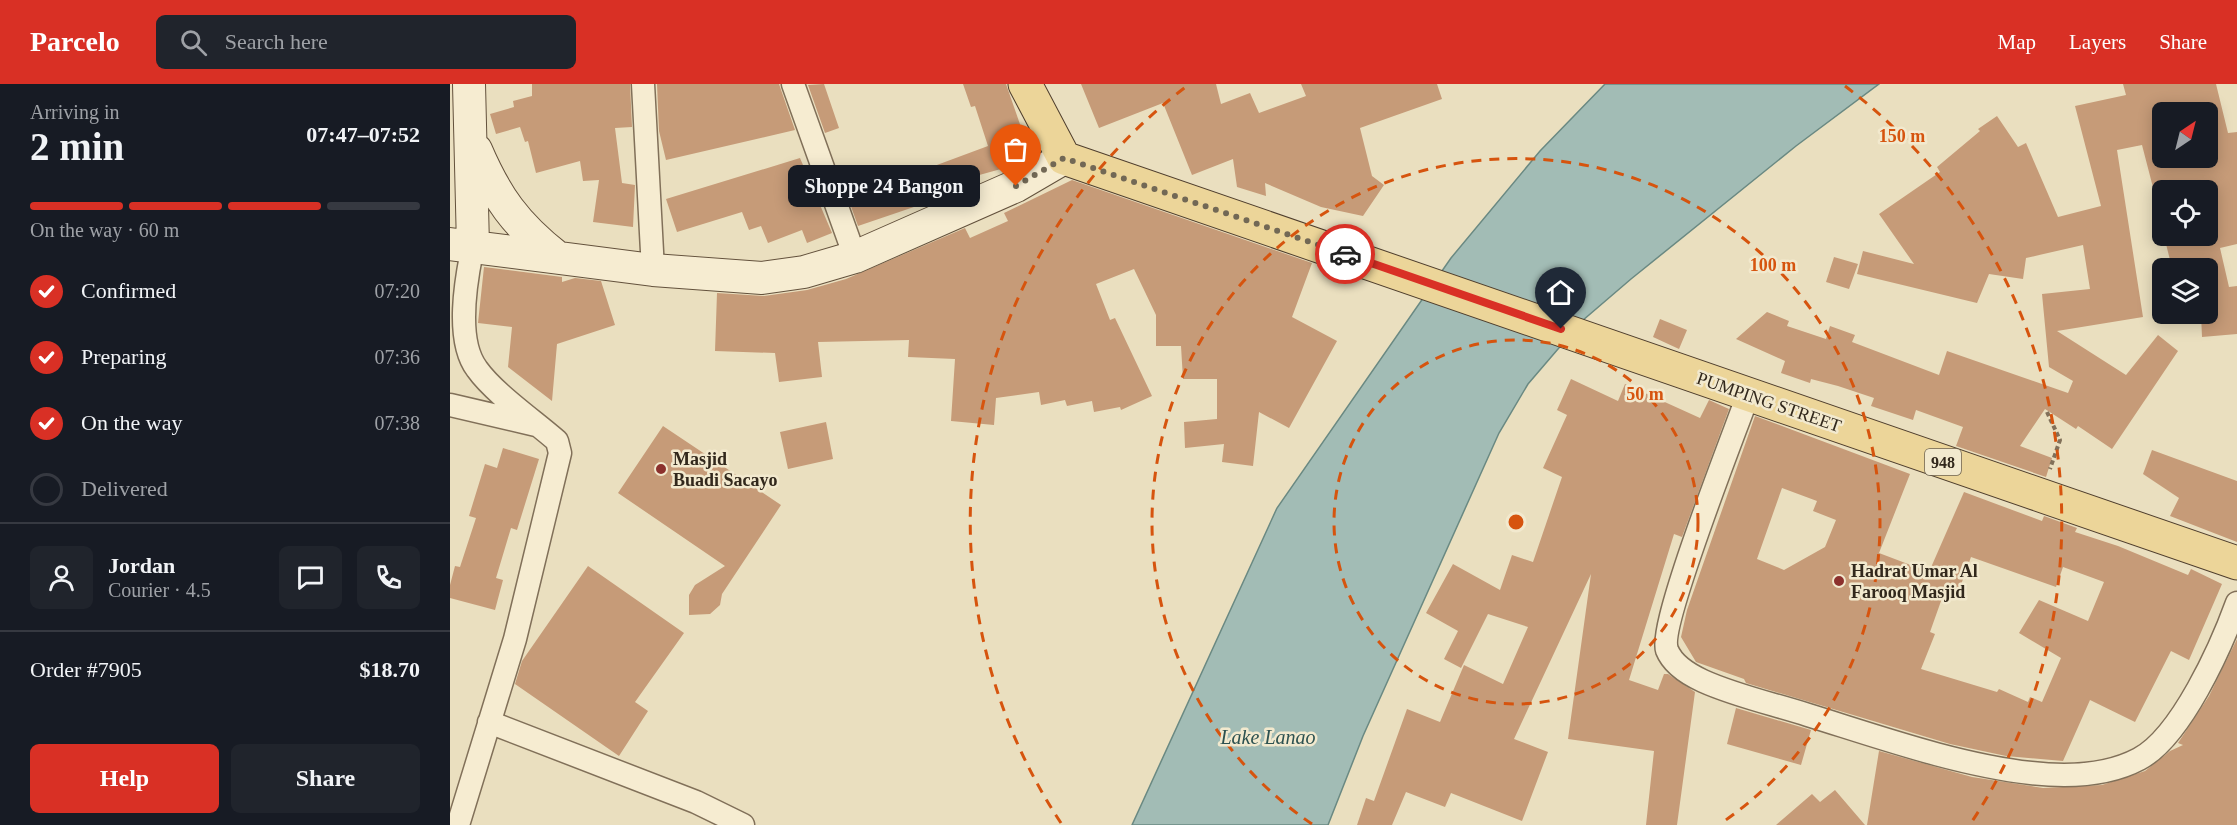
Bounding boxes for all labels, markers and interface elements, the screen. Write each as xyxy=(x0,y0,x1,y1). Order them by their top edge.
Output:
search box xyxy=(156,15,576,69)
text: Parcelo xyxy=(30,26,120,57)
icon: search xyxy=(177,26,210,59)
text: Search here xyxy=(225,29,328,54)
text: Map xyxy=(1998,30,2036,54)
text: Layers xyxy=(2069,30,2126,54)
text: Share xyxy=(2159,30,2207,54)
text: Arriving in xyxy=(30,101,119,123)
north arrow xyxy=(2152,102,2218,168)
map controls xyxy=(2152,102,2218,324)
text: 07:47–07:52 xyxy=(306,122,420,147)
pin xyxy=(990,124,1041,186)
text: 2 min xyxy=(30,125,124,168)
text: 150 m xyxy=(1879,126,1925,146)
icon: bag xyxy=(999,133,1032,166)
callout: Shoppe 24 Bangon xyxy=(788,165,980,207)
text: Shoppe 24 Bangon xyxy=(805,175,963,197)
button: locate xyxy=(2152,180,2218,246)
text: On the way · 60 m xyxy=(30,219,179,241)
courier xyxy=(1315,224,1375,284)
icon: car xyxy=(1329,238,1362,271)
text: 100 m xyxy=(1750,255,1796,275)
button: layers xyxy=(2152,258,2218,324)
pin xyxy=(1535,267,1586,329)
icon: check xyxy=(30,275,63,308)
icon: home xyxy=(1544,276,1577,309)
text: Confirmed xyxy=(81,278,176,303)
text: 07:20 xyxy=(374,280,420,302)
icon: check xyxy=(30,341,63,374)
text: Preparing xyxy=(81,344,167,369)
text: 07:36 xyxy=(374,346,420,368)
street label: PUMPING STREET xyxy=(1694,368,1844,436)
text: 50 m xyxy=(1626,384,1664,404)
icon: check xyxy=(30,407,63,440)
text: On the way xyxy=(81,410,182,435)
text: 07:38 xyxy=(374,412,420,434)
place label: Masjid Buadi Sacayo xyxy=(673,449,778,490)
road number: 948 xyxy=(1925,449,1961,475)
marker: Masjid Buadi Sacayo xyxy=(654,462,668,476)
text: Delivered xyxy=(81,476,168,501)
centre of rings xyxy=(1506,512,1526,532)
button: person xyxy=(30,546,93,609)
button: chat xyxy=(279,546,342,609)
button: phone xyxy=(357,546,420,609)
text: Jordan xyxy=(108,553,175,578)
place label: Hadrat Umar Al Farooq Masjid xyxy=(1851,561,1978,602)
marker: Hadrat Umar Al Farooq Masjid xyxy=(1832,574,1846,588)
text: Courier · 4.5 xyxy=(108,579,211,601)
text: Order #7905 xyxy=(30,657,142,682)
text: $18.70 xyxy=(360,657,420,682)
water label: Lake Lanao xyxy=(1220,726,1316,748)
button: Help xyxy=(30,744,219,813)
button: Share xyxy=(231,744,420,813)

